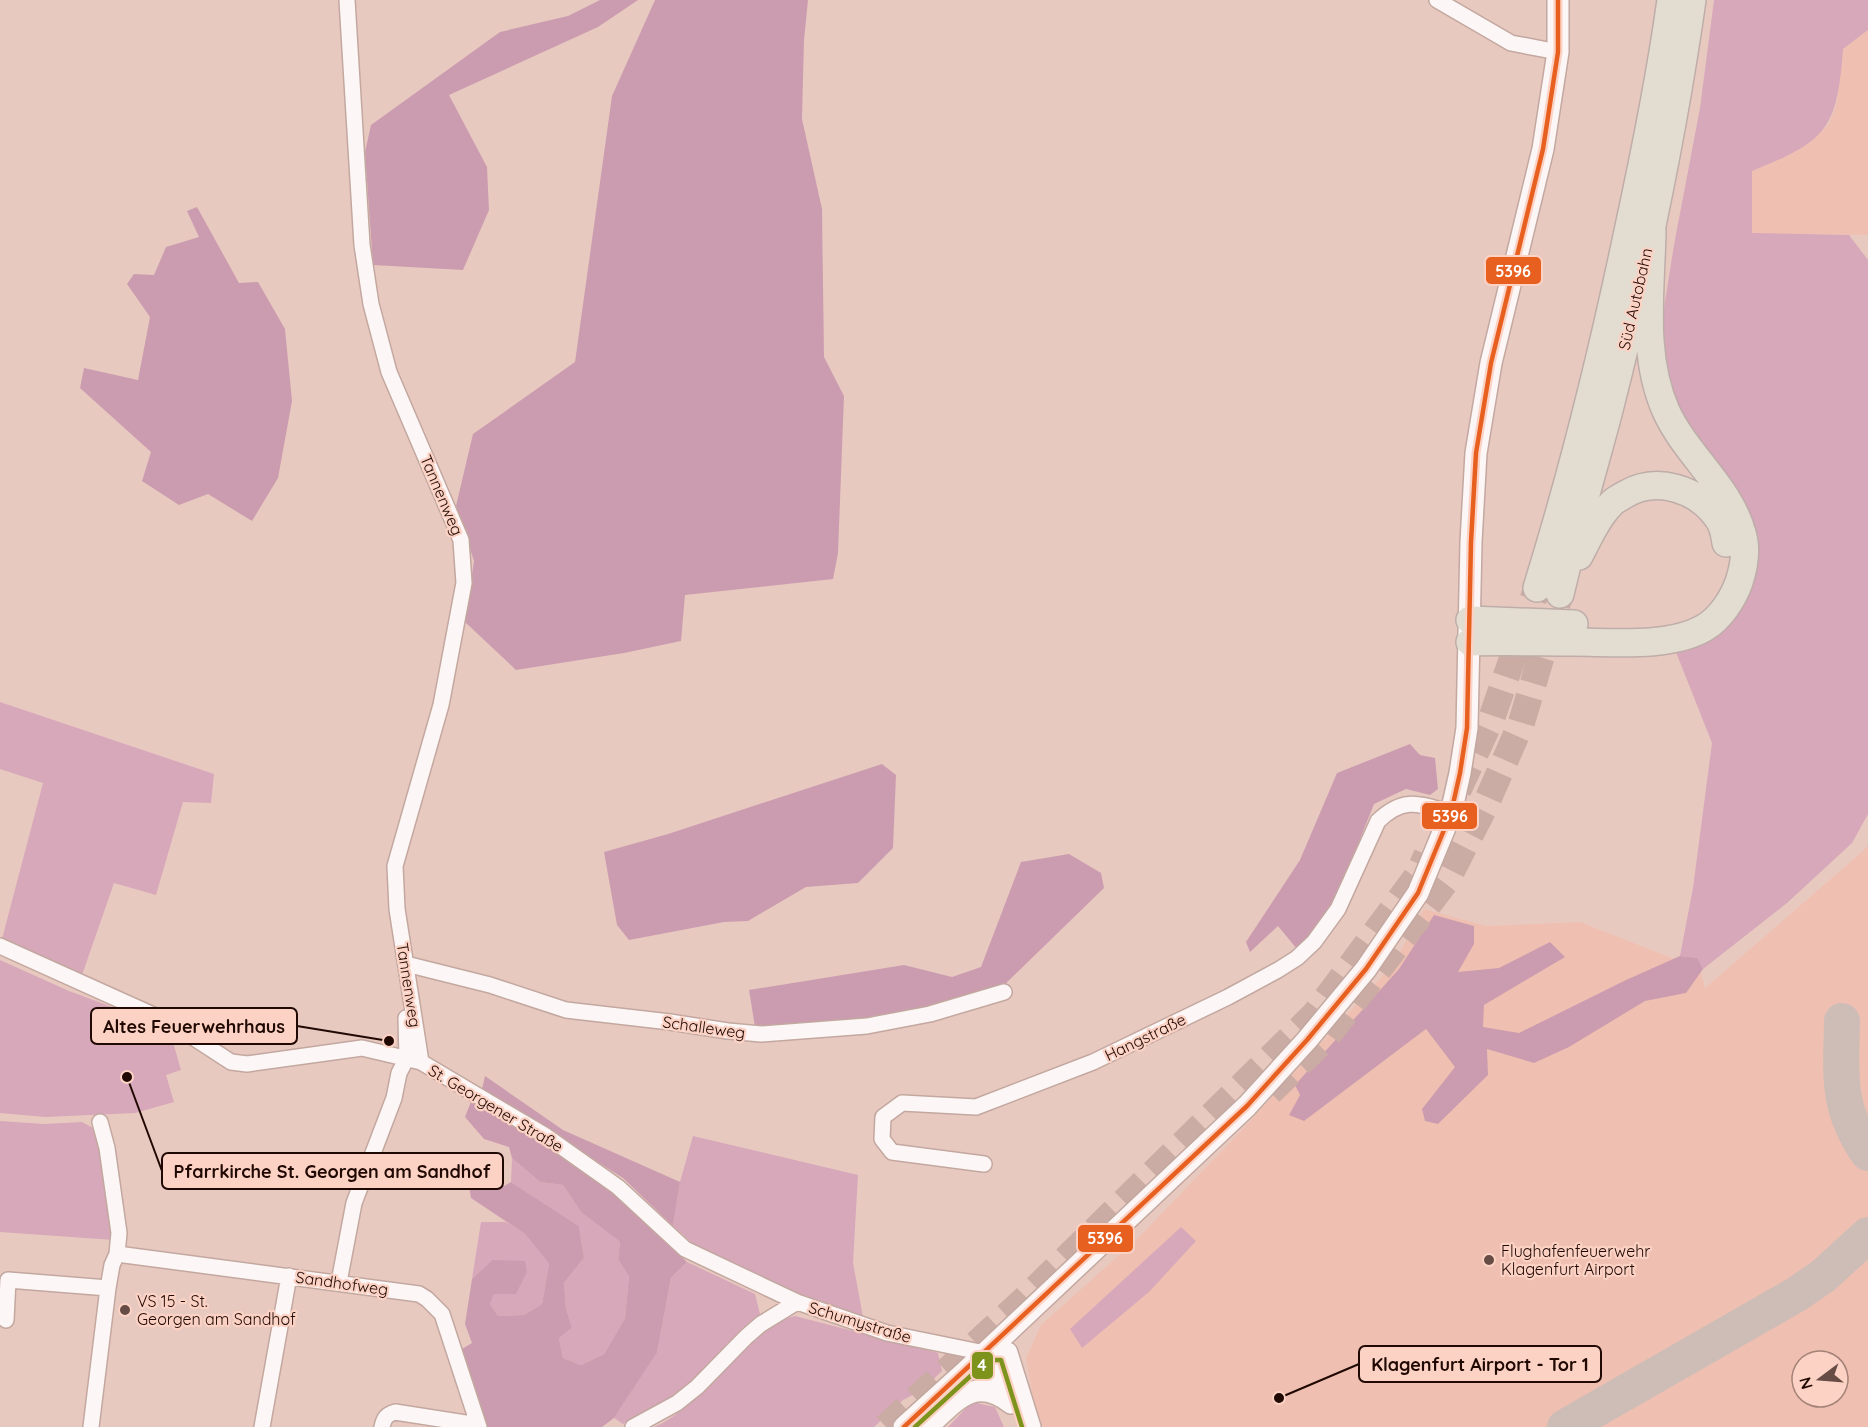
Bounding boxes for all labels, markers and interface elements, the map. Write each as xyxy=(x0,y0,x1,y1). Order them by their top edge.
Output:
street label: Süd Autobahn xyxy=(1614,246,1656,352)
line badge: 5396 xyxy=(1485,256,1542,285)
text: 5396 xyxy=(1495,261,1531,281)
street label: Tannenweg xyxy=(416,452,468,538)
line badge: 5396 xyxy=(1421,802,1478,830)
text: 5396 xyxy=(1432,806,1468,826)
street label: Tannenweg xyxy=(392,941,426,1029)
callout: Altes Feuerwehrhaus xyxy=(91,1008,297,1044)
street label: Hangstraße xyxy=(1101,1009,1189,1065)
street label: Schalleweg xyxy=(661,1011,747,1043)
text: Altes Feuerwehrhaus xyxy=(103,1015,285,1038)
street label: St. Georgener Straße xyxy=(425,1060,567,1156)
callout: Pfarrkirche St. Georgen am Sandhof xyxy=(162,1153,503,1189)
text: Pfarrkirche St. Georgen am Sandhof xyxy=(174,1160,491,1183)
line badge: 5396 xyxy=(1077,1224,1134,1253)
text: 5396 xyxy=(1087,1228,1123,1248)
place label: Flughafenfeuerwehr Klagenfurt Airport xyxy=(1501,1241,1650,1279)
marker: Flughafenfeuerwehr Klagenfurt Airport xyxy=(1482,1253,1496,1267)
street label: Sandhofweg xyxy=(294,1267,390,1299)
place label: VS 15 - St. Georgen am Sandhof xyxy=(137,1291,296,1329)
street label: Schumystraße xyxy=(806,1297,914,1347)
marker: VS 15 - St. Georgen am Sandhof xyxy=(118,1303,132,1317)
callout: Klagenfurt Airport - Tor 1 xyxy=(1359,1346,1601,1382)
north arrow xyxy=(1790,1349,1850,1409)
line badge: 4 xyxy=(971,1351,994,1380)
text: Klagenfurt Airport - Tor 1 xyxy=(1371,1353,1589,1376)
text: 4 xyxy=(977,1355,987,1375)
text: N xyxy=(1794,1375,1817,1392)

